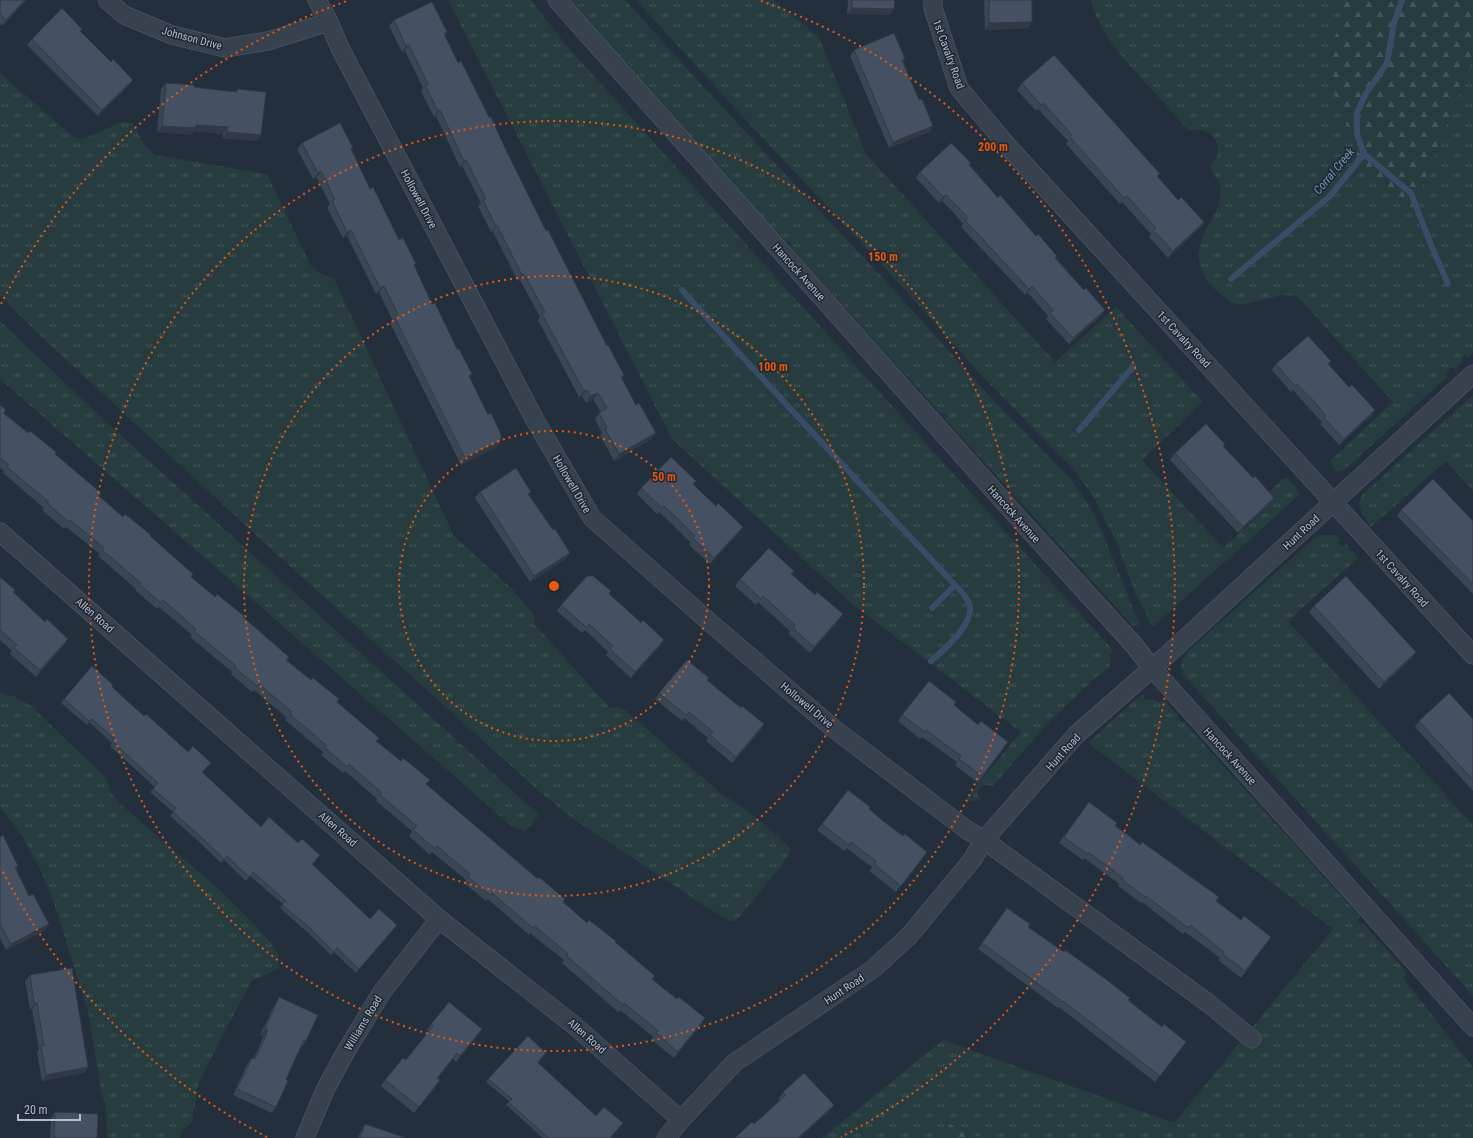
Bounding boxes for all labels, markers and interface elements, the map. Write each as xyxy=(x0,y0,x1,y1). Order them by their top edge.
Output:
street label: 1st Cavalry Road xyxy=(930,18,967,91)
street label: Johnson Drive xyxy=(160,24,223,53)
text: 200 m xyxy=(978,140,1008,154)
water label: Corral Creek xyxy=(1310,144,1358,197)
street label: Hollowell Drive xyxy=(398,168,439,231)
street label: Hancock Avenue xyxy=(770,241,828,304)
text: 150 m xyxy=(868,250,898,264)
street label: 1st Cavalry Road xyxy=(1154,308,1213,370)
text: 100 m xyxy=(758,360,788,374)
street label: Hollowell Drive xyxy=(550,453,593,516)
text: 50 m xyxy=(652,470,676,484)
street label: Hancock Avenue xyxy=(985,483,1043,546)
street label: Hunt Road xyxy=(1280,512,1322,553)
street label: 1st Cavalry Road xyxy=(1372,547,1431,610)
centre of rings xyxy=(547,579,561,593)
street label: Allen Road xyxy=(73,595,116,636)
street label: Hollowell Drive xyxy=(778,680,836,731)
street label: Hancock Avenue xyxy=(1201,725,1259,788)
street label: Hunt Road xyxy=(1043,731,1083,774)
street label: Allen Road xyxy=(316,809,359,850)
street label: Hunt Road xyxy=(822,971,867,1007)
street label: Williams Road xyxy=(342,993,385,1053)
street label: Allen Road xyxy=(565,1016,608,1057)
scale bar xyxy=(18,1096,80,1122)
text: 20 m xyxy=(24,1103,48,1117)

